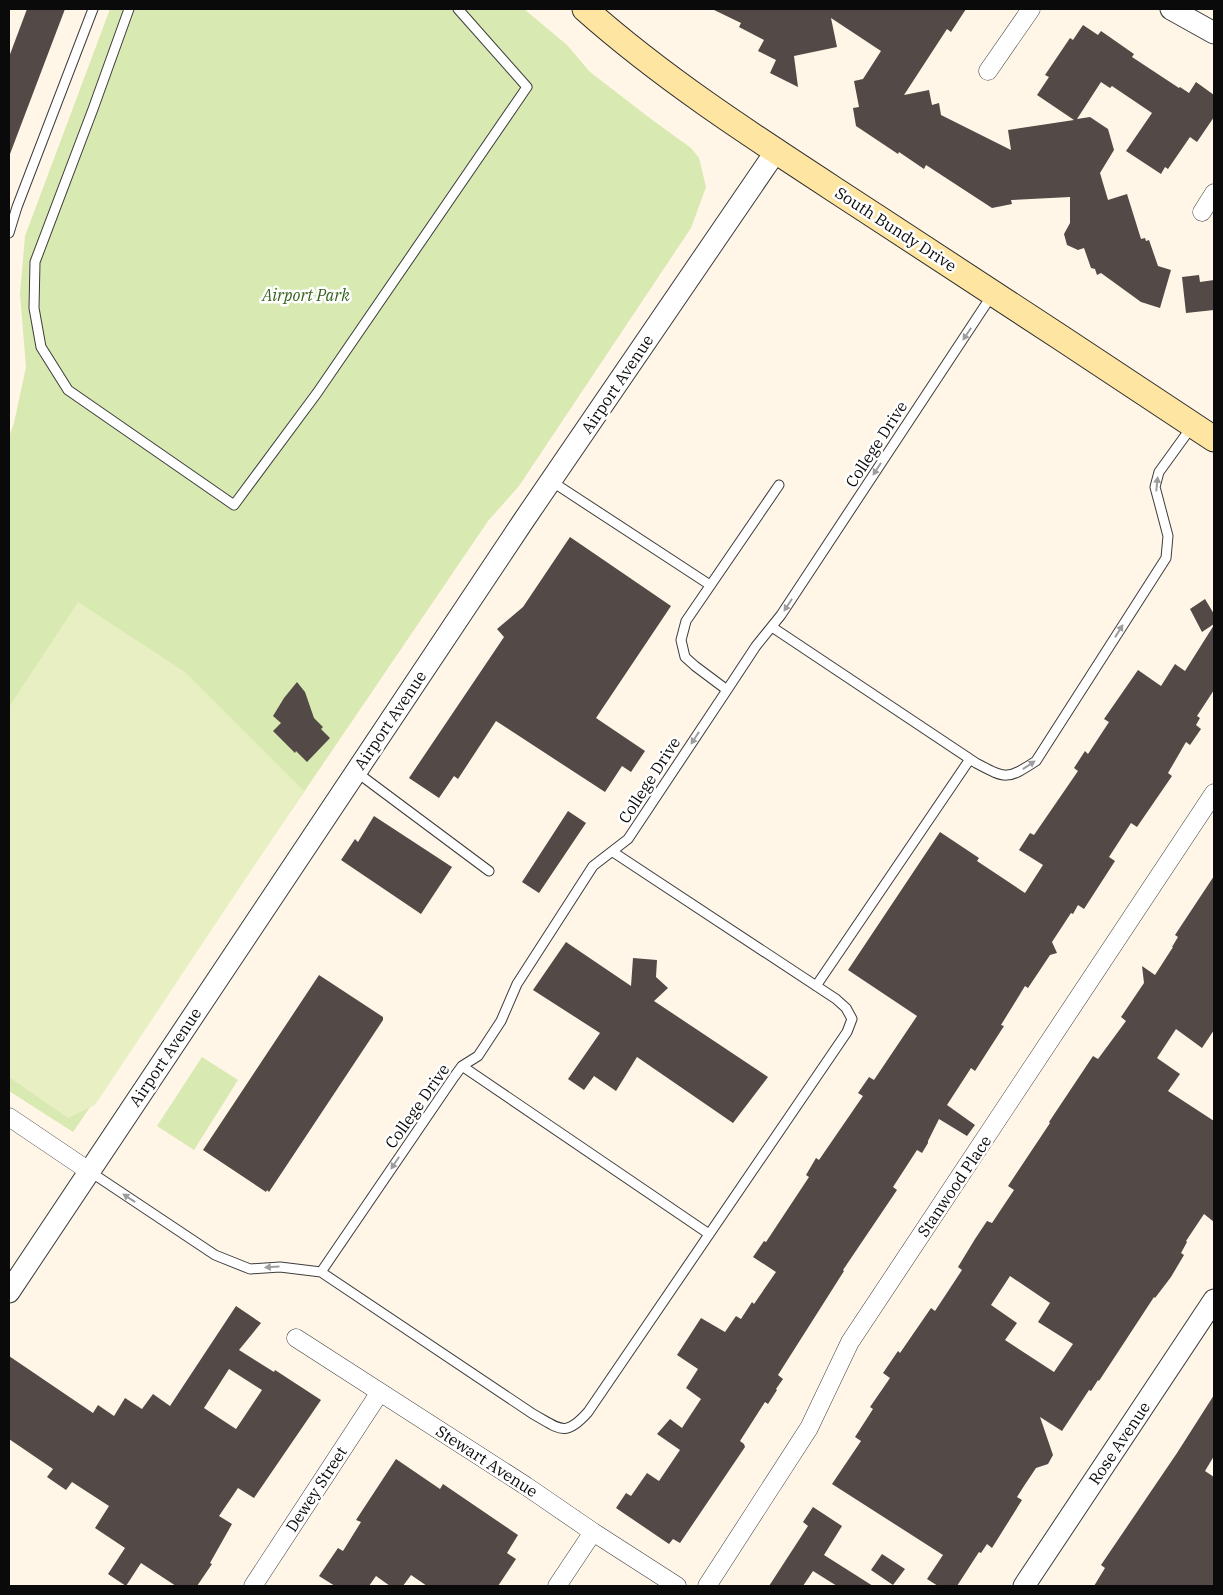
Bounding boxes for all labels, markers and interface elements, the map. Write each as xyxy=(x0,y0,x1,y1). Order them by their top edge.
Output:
street label: South Bundy Drive xyxy=(832,182,960,276)
park label: Airport Park xyxy=(261,285,350,305)
one-way arrow xyxy=(962,327,972,340)
street label: Airport Avenue xyxy=(577,331,657,437)
street label: College Drive xyxy=(841,397,911,491)
one-way arrow xyxy=(872,463,882,476)
one-way arrow xyxy=(1153,476,1161,492)
one-way arrow xyxy=(783,598,792,611)
one-way arrow xyxy=(1114,624,1124,638)
street label: Airport Avenue xyxy=(350,667,430,773)
one-way arrow xyxy=(690,731,700,745)
street label: College Drive xyxy=(614,733,684,827)
one-way arrow xyxy=(1022,761,1036,770)
street label: Airport Avenue xyxy=(125,1004,205,1110)
street label: College Drive xyxy=(380,1060,454,1152)
street label: Stanwood Place xyxy=(913,1131,995,1241)
one-way arrow xyxy=(390,1156,400,1170)
one-way arrow xyxy=(123,1193,136,1203)
one-way arrow xyxy=(264,1264,280,1272)
street label: Rose Avenue xyxy=(1084,1398,1154,1488)
street label: Stewart Avenue xyxy=(432,1421,542,1501)
street label: Dewey Street xyxy=(281,1442,351,1535)

